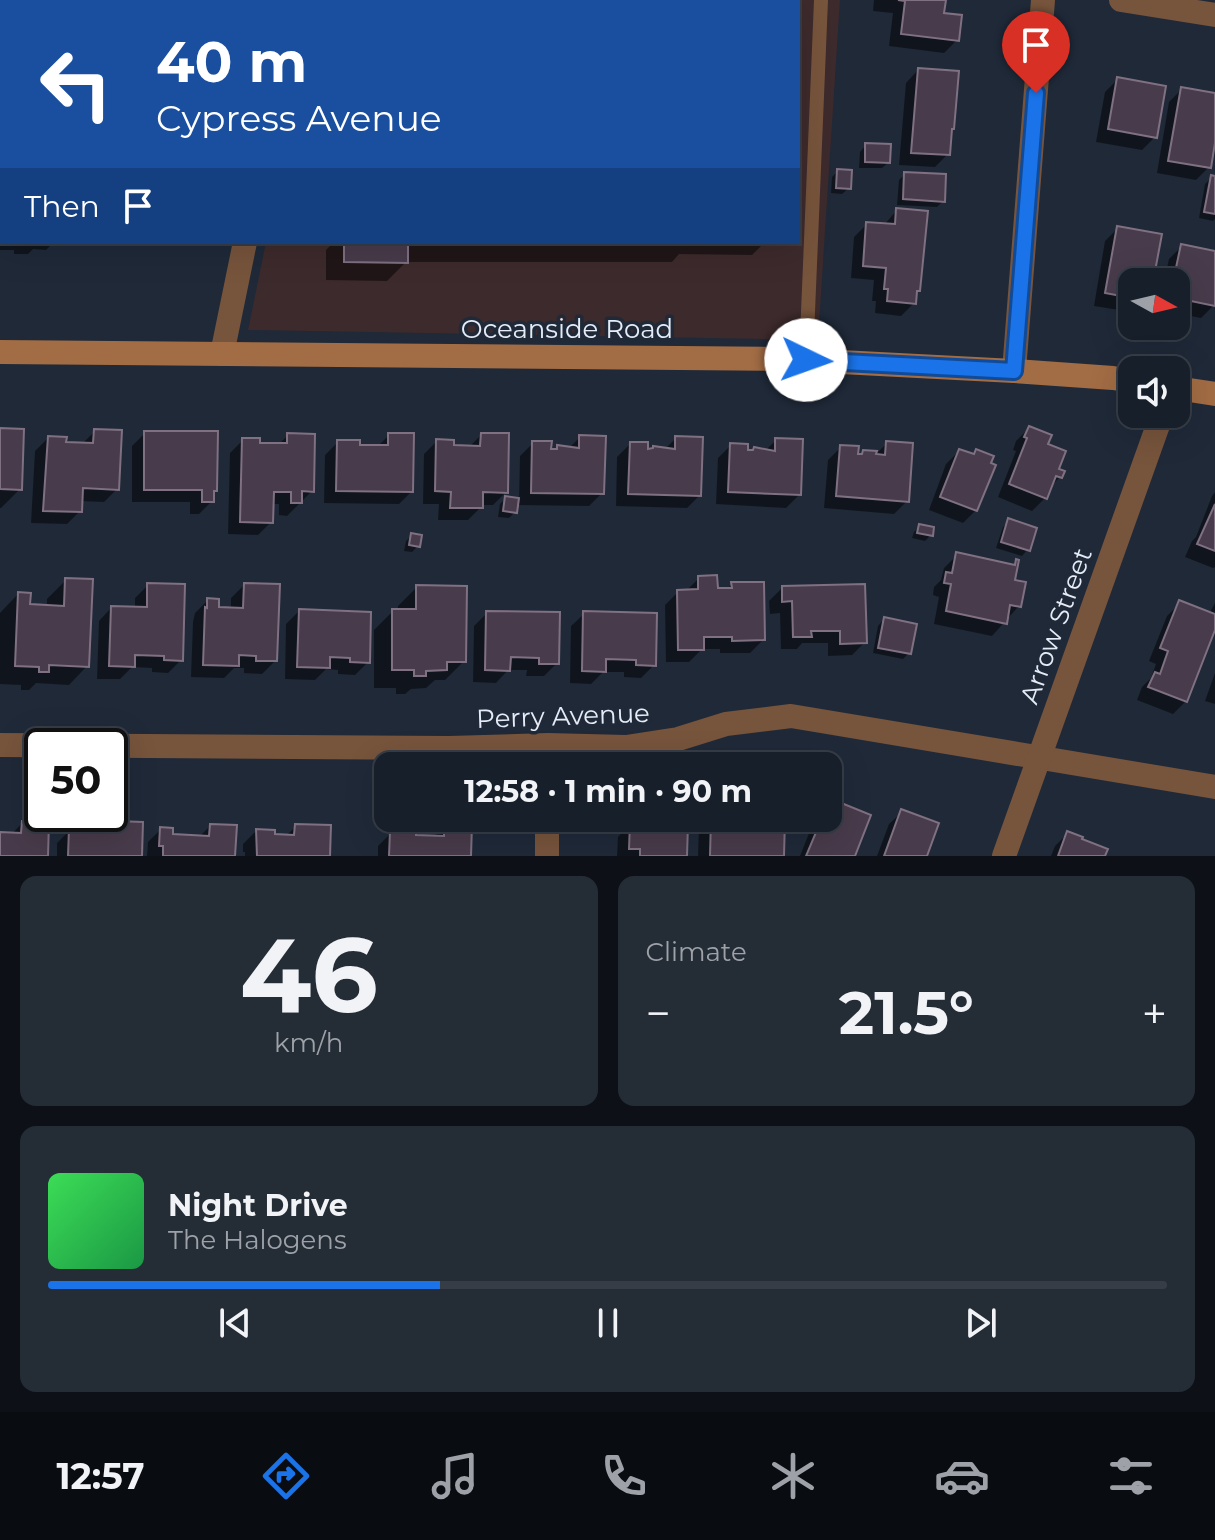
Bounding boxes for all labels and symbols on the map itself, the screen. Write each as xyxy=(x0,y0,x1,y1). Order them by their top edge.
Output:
pin xyxy=(1002,11,1070,93)
north arrow xyxy=(1118,268,1190,340)
street label: Oceanside Road xyxy=(461,313,673,345)
position arrow xyxy=(764,318,848,402)
street label: Arrow Street xyxy=(1013,544,1099,708)
street label: Perry Avenue xyxy=(476,697,650,735)
speed limit sign: 50 xyxy=(24,728,128,832)

